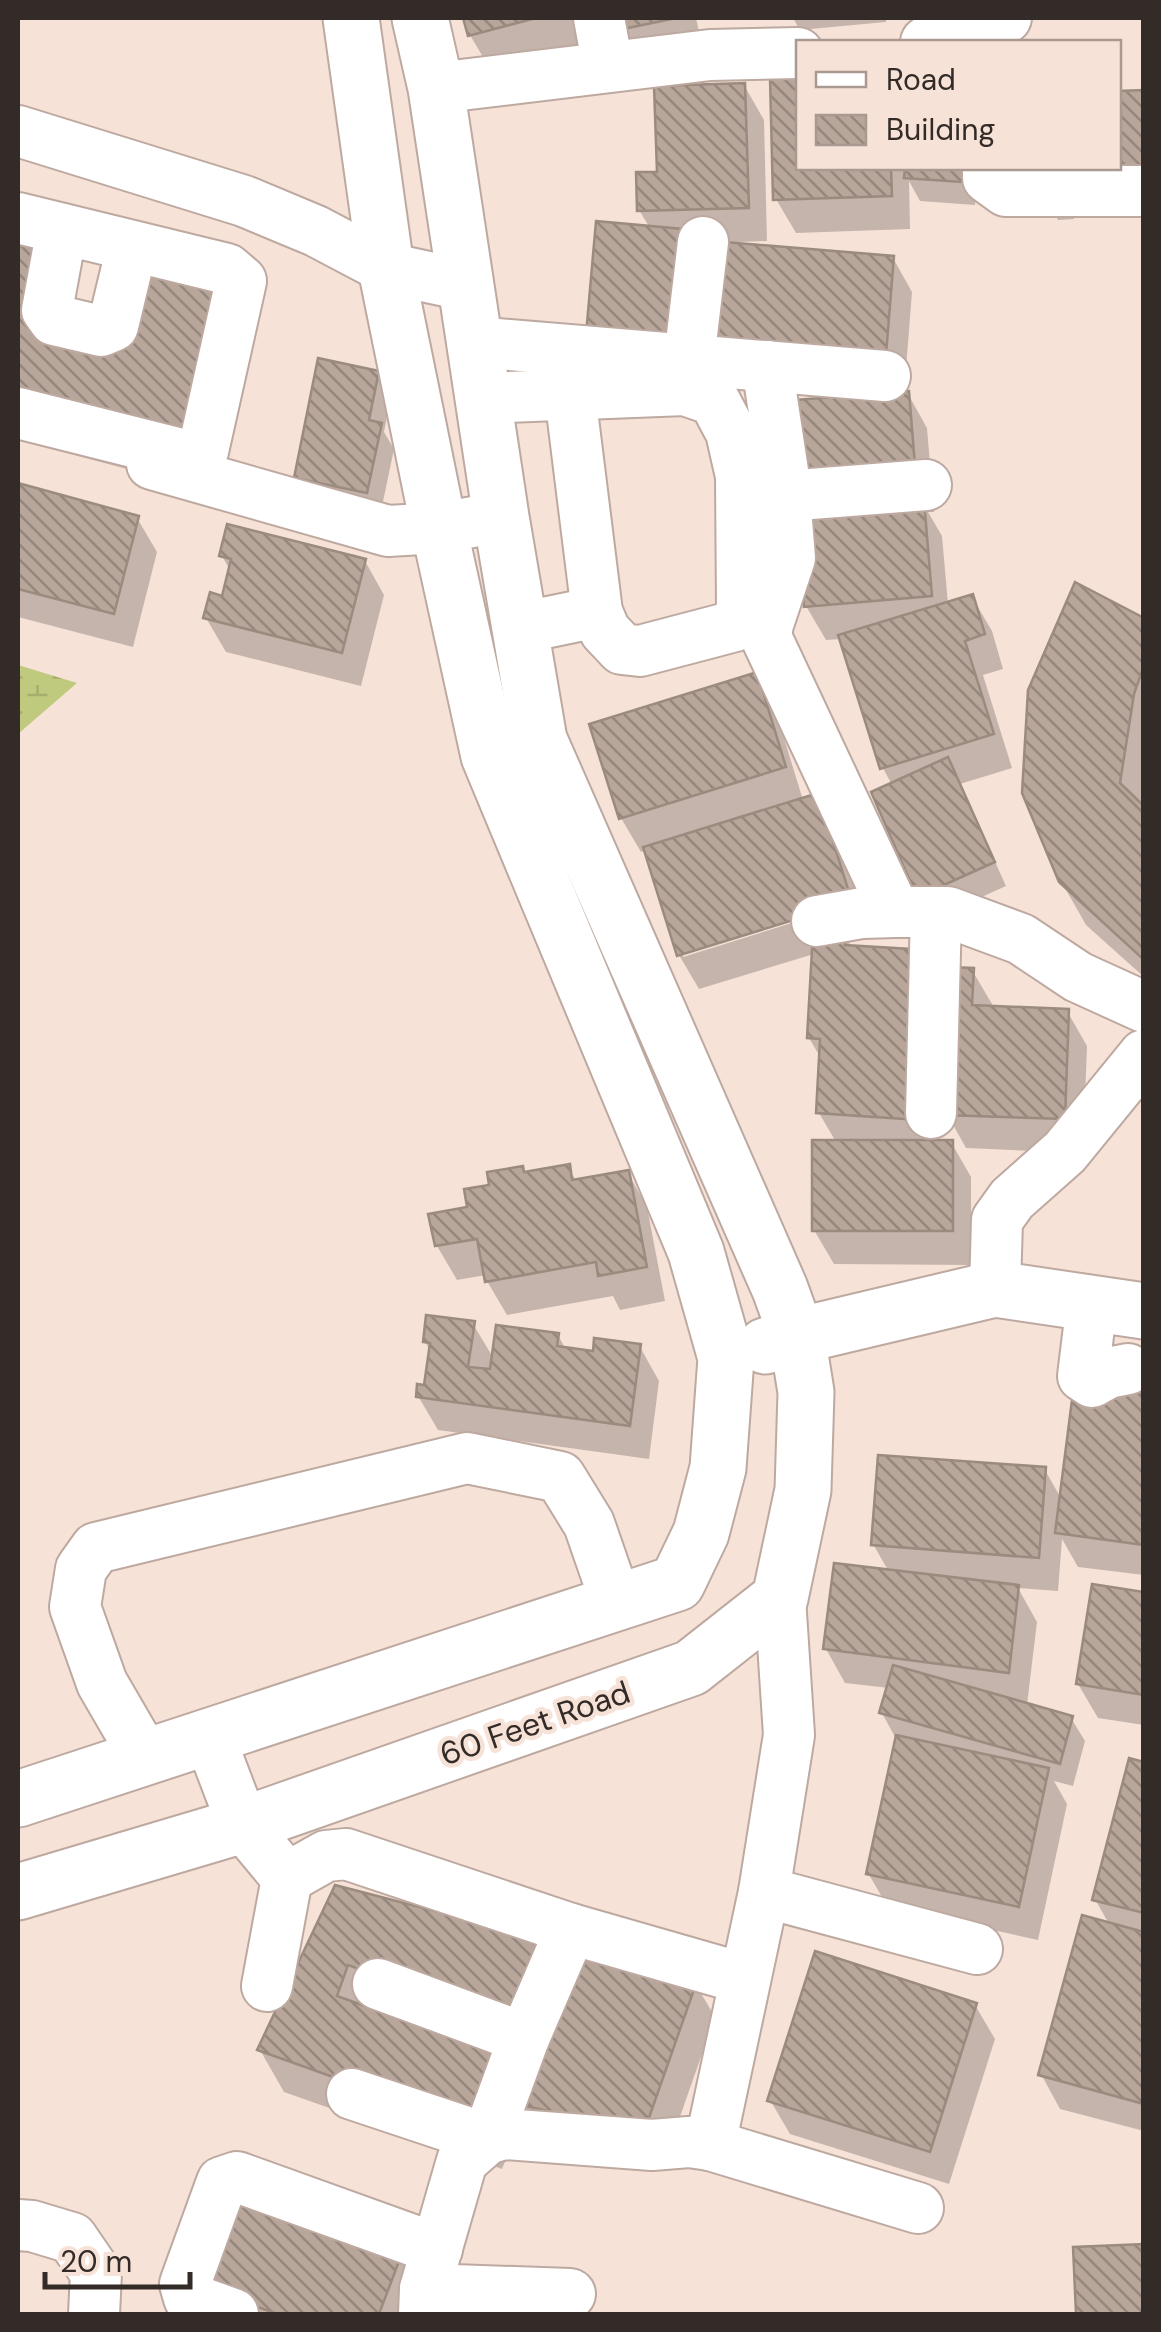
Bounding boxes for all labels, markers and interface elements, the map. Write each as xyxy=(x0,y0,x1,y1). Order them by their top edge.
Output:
legend xyxy=(796,40,1121,170)
text: Road xyxy=(886,60,956,99)
text: Building xyxy=(886,110,995,149)
street label: 60 Feet Road xyxy=(434,1671,636,1775)
scale bar xyxy=(45,2227,190,2289)
text: 20 m xyxy=(60,2242,132,2281)

